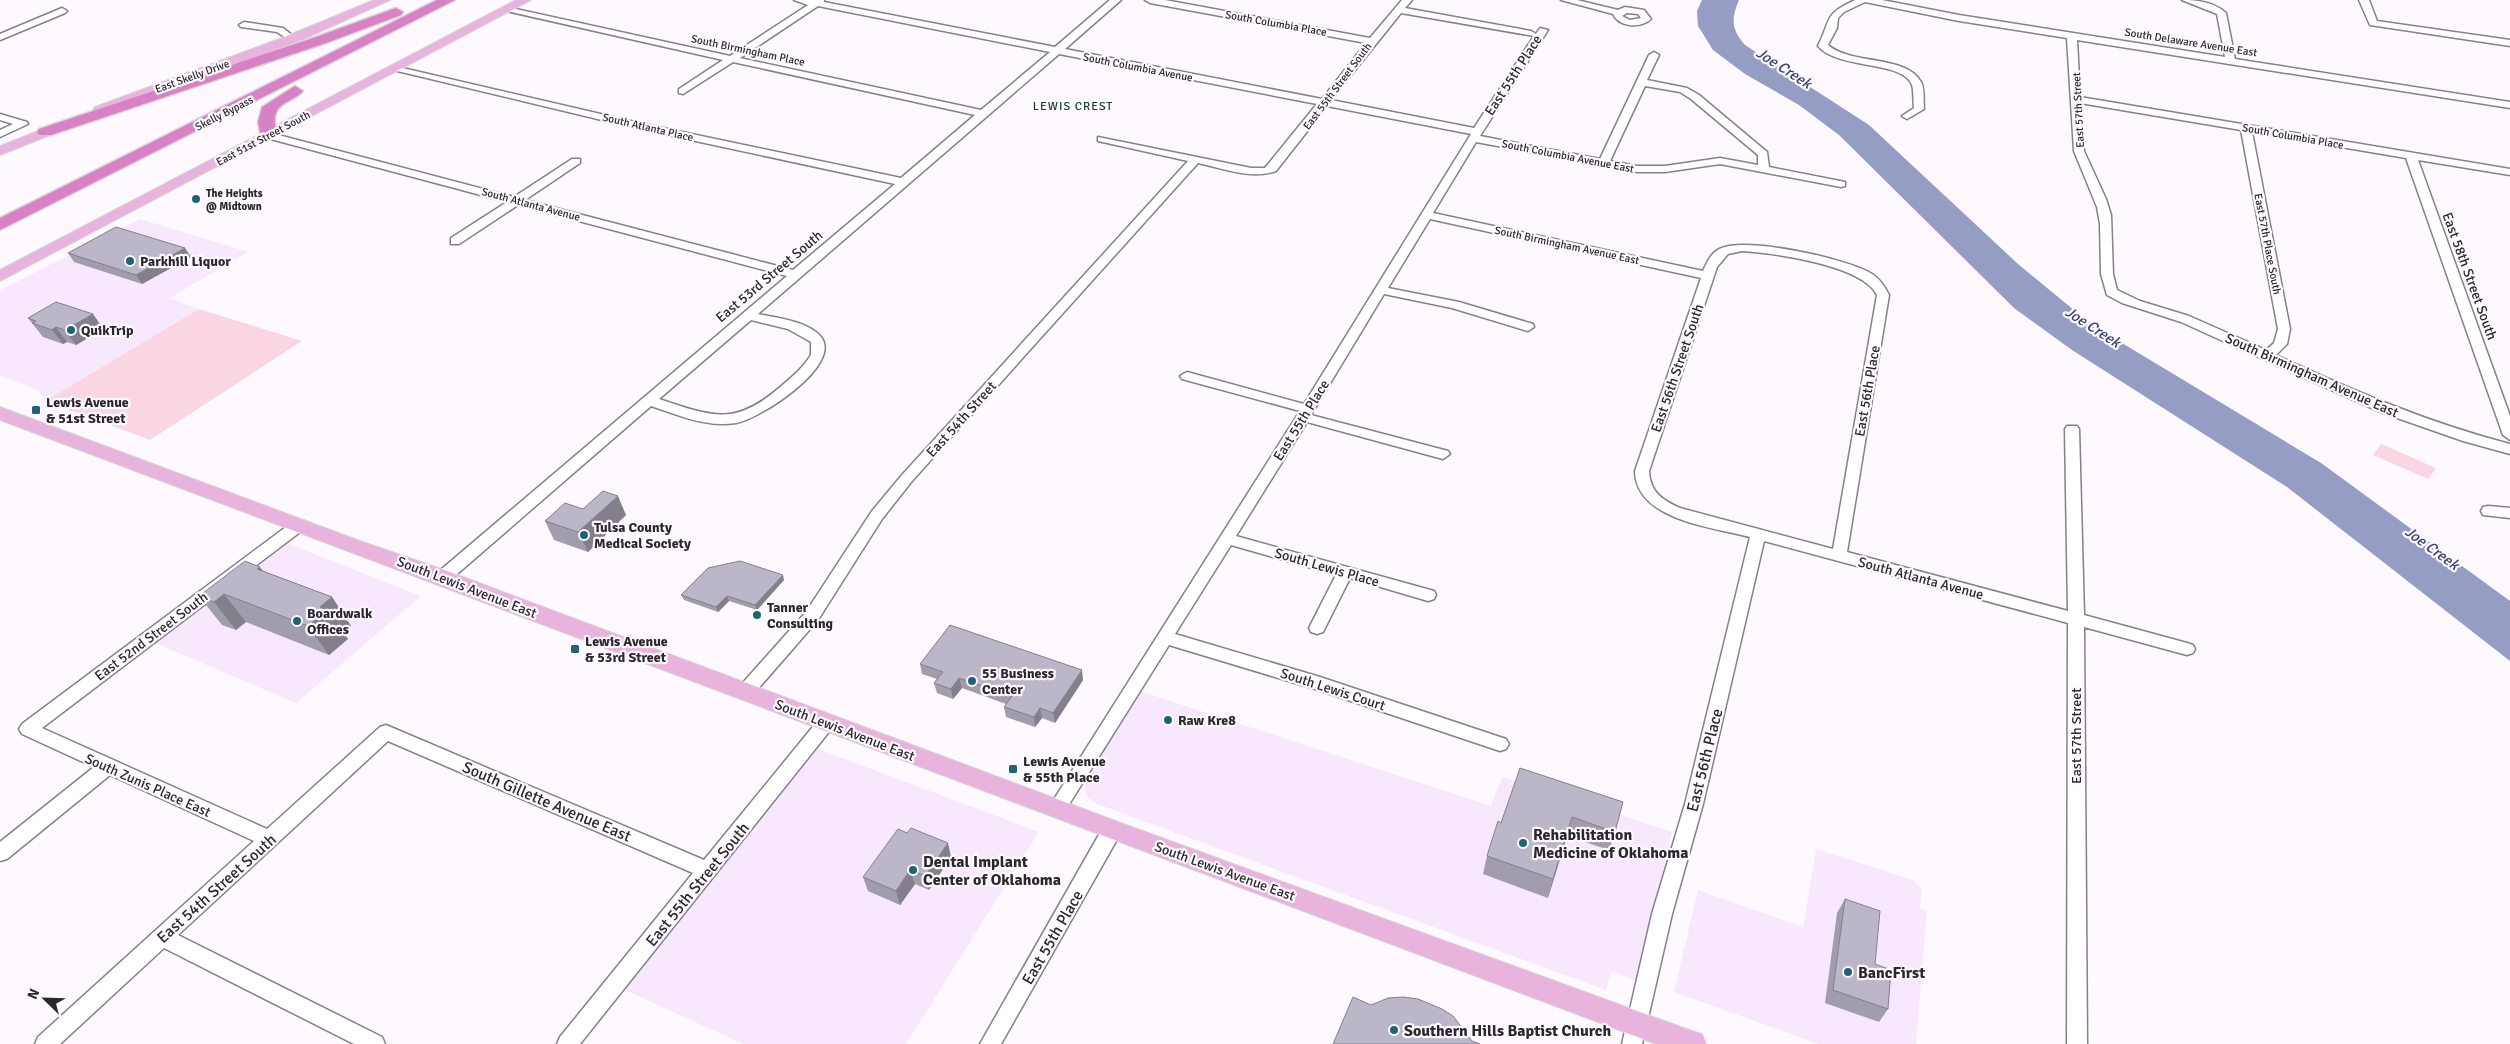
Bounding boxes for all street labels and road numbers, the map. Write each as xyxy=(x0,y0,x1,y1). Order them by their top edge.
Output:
street label: South Columbia Place xyxy=(1224,8,1328,39)
street label: South Delaware Avenue East xyxy=(2124,26,2258,59)
street label: South Birmingham Place xyxy=(690,32,806,69)
street label: East 55th Place xyxy=(1481,32,1546,119)
street label: East 55th Street South xyxy=(1300,40,1374,132)
street label: South Columbia Avenue xyxy=(1082,50,1194,85)
street label: East Skelly Drive xyxy=(153,57,231,96)
street label: East 57th Street xyxy=(2070,72,2087,148)
street label: Skelly Bypass xyxy=(193,93,256,134)
street label: East 51st Street South xyxy=(214,108,312,169)
street label: South Atlanta Place xyxy=(601,111,695,144)
street label: South Columbia Place xyxy=(2241,121,2345,152)
street label: South Columbia Avenue East xyxy=(1501,137,1635,176)
street label: South Atlanta Avenue xyxy=(480,185,582,224)
street label: East 57th Place South xyxy=(2251,192,2284,296)
street label: East 58th Street South xyxy=(2439,210,2501,342)
street label: South Birmingham Avenue East xyxy=(1493,224,1640,267)
street label: East 53rd Street South xyxy=(712,227,826,326)
street label: East 56th Street South xyxy=(1648,302,1707,435)
street label: South Birmingham Avenue East xyxy=(2223,330,2401,421)
street label: East 56th Place xyxy=(1851,344,1884,438)
street label: East 55th Place xyxy=(1270,377,1333,464)
street label: East 54th Street xyxy=(923,378,1000,461)
street label: South Lewis Place xyxy=(1273,544,1381,591)
street label: South Lewis Avenue East xyxy=(395,553,539,622)
street label: South Atlanta Avenue xyxy=(1856,554,1986,603)
street label: East 52nd Street South xyxy=(91,588,211,684)
street label: South Lewis Court xyxy=(1278,665,1387,714)
street label: East 57th Street xyxy=(2068,688,2085,784)
street label: South Lewis Avenue East xyxy=(773,696,917,765)
street label: East 56th Place xyxy=(1682,707,1727,814)
street label: South Zunis Place East xyxy=(82,750,213,821)
street label: South Gillette Avenue East xyxy=(459,757,634,847)
street label: East 55th Street South xyxy=(642,819,754,951)
street label: East 54th Street South xyxy=(153,830,280,948)
street label: South Lewis Avenue East xyxy=(1152,838,1297,905)
street label: East 55th Place xyxy=(1018,887,1088,988)

